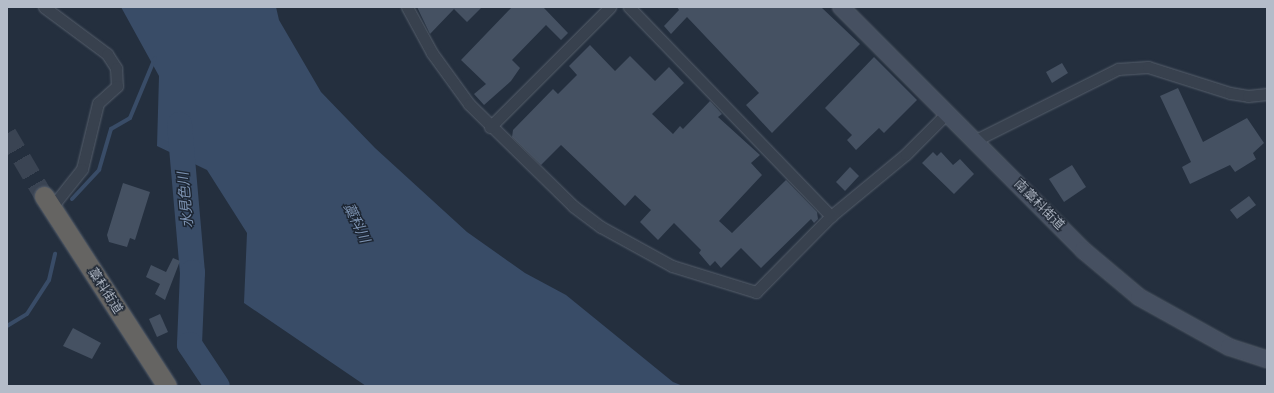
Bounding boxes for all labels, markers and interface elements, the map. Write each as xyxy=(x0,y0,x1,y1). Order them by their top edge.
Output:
water label: 水見色川 xyxy=(175,171,197,229)
street label: 南藁科街道 xyxy=(1011,177,1067,233)
water label: 藁科川 xyxy=(340,200,372,246)
street label: 藁科街道 xyxy=(84,265,126,317)

